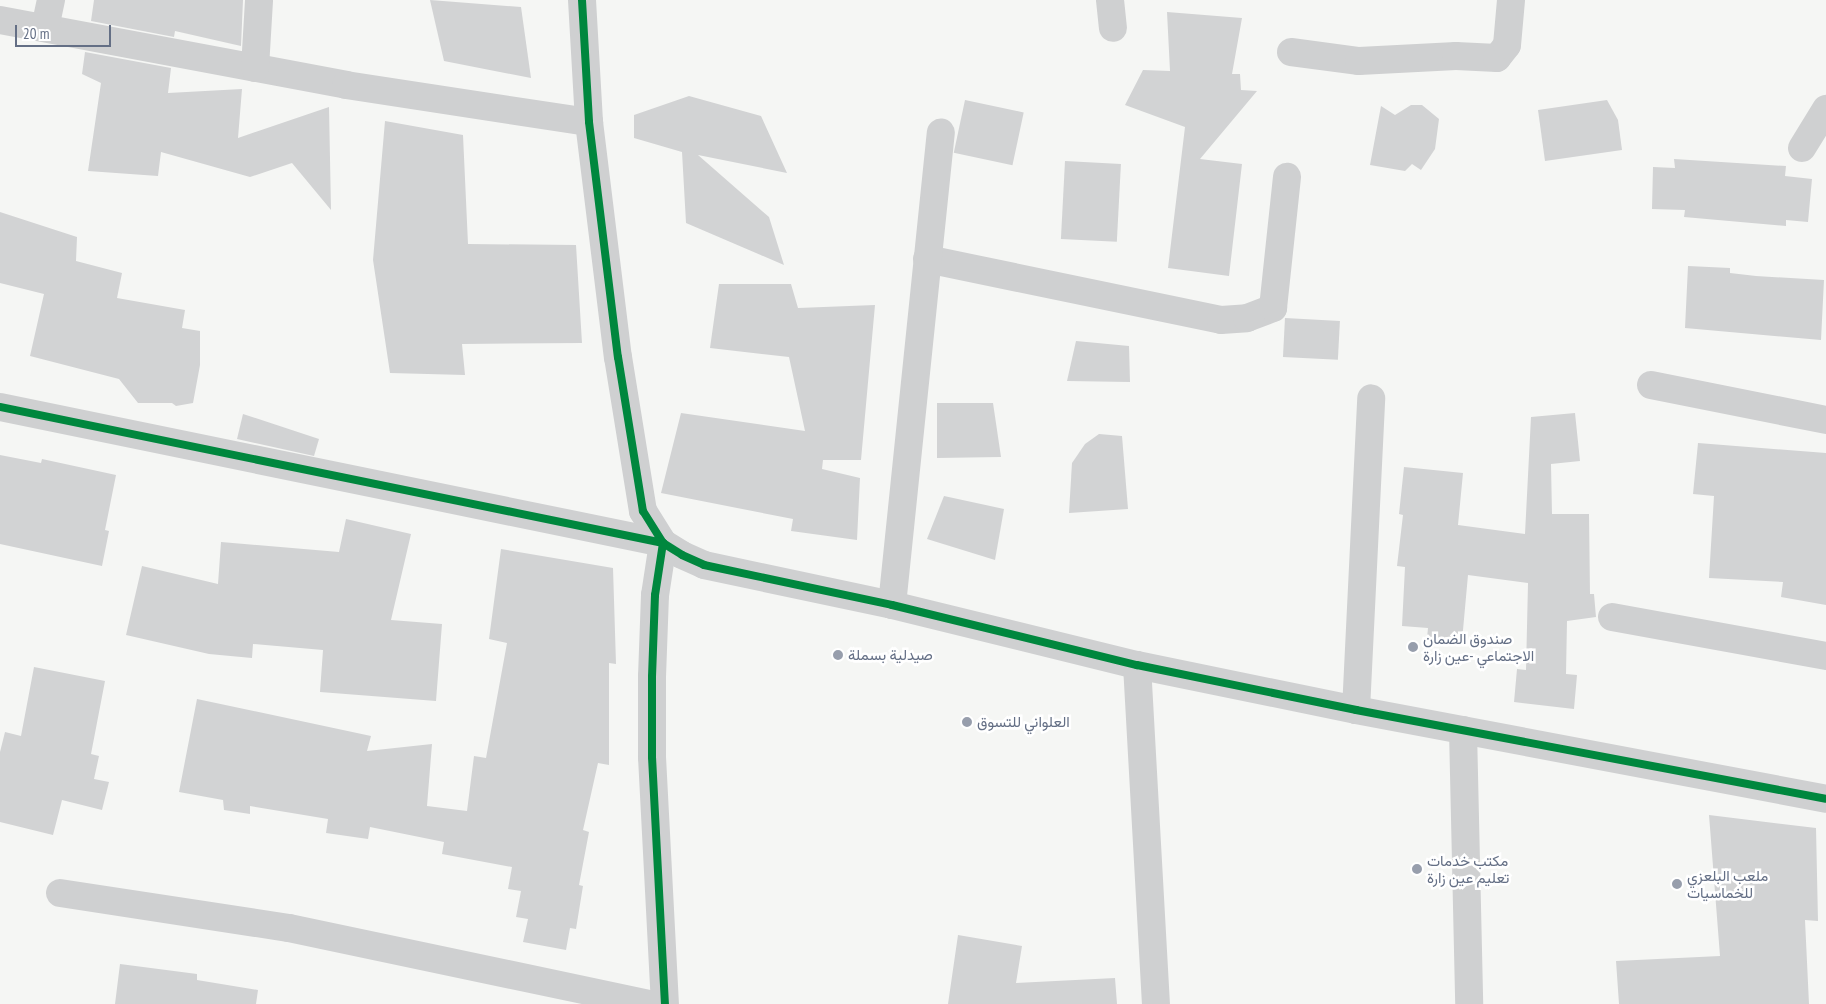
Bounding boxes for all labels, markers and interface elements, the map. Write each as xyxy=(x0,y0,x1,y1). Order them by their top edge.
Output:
scale bar xyxy=(18,15,114,47)
text: 20 m xyxy=(23,24,49,43)
place label: صندوق الضمان الاجتماعي -عين زارة xyxy=(1423,629,1534,664)
marker: صندوق الضمان الاجتماعي -عين زارة xyxy=(1407,641,1419,653)
place label: صيدلية بسملة xyxy=(848,646,933,664)
marker: صيدلية بسملة xyxy=(832,649,844,661)
place label: العلواني للتسوق xyxy=(977,713,1070,731)
marker: العلواني للتسوق xyxy=(961,716,973,728)
place label: مكتب خدمات تعليم عين زارة xyxy=(1427,851,1509,886)
marker: مكتب خدمات تعليم عين زارة xyxy=(1411,863,1423,875)
place label: ملعب البلعزي للخماسيات xyxy=(1687,866,1768,901)
marker: ملعب البلعزي للخماسيات xyxy=(1671,878,1683,890)

